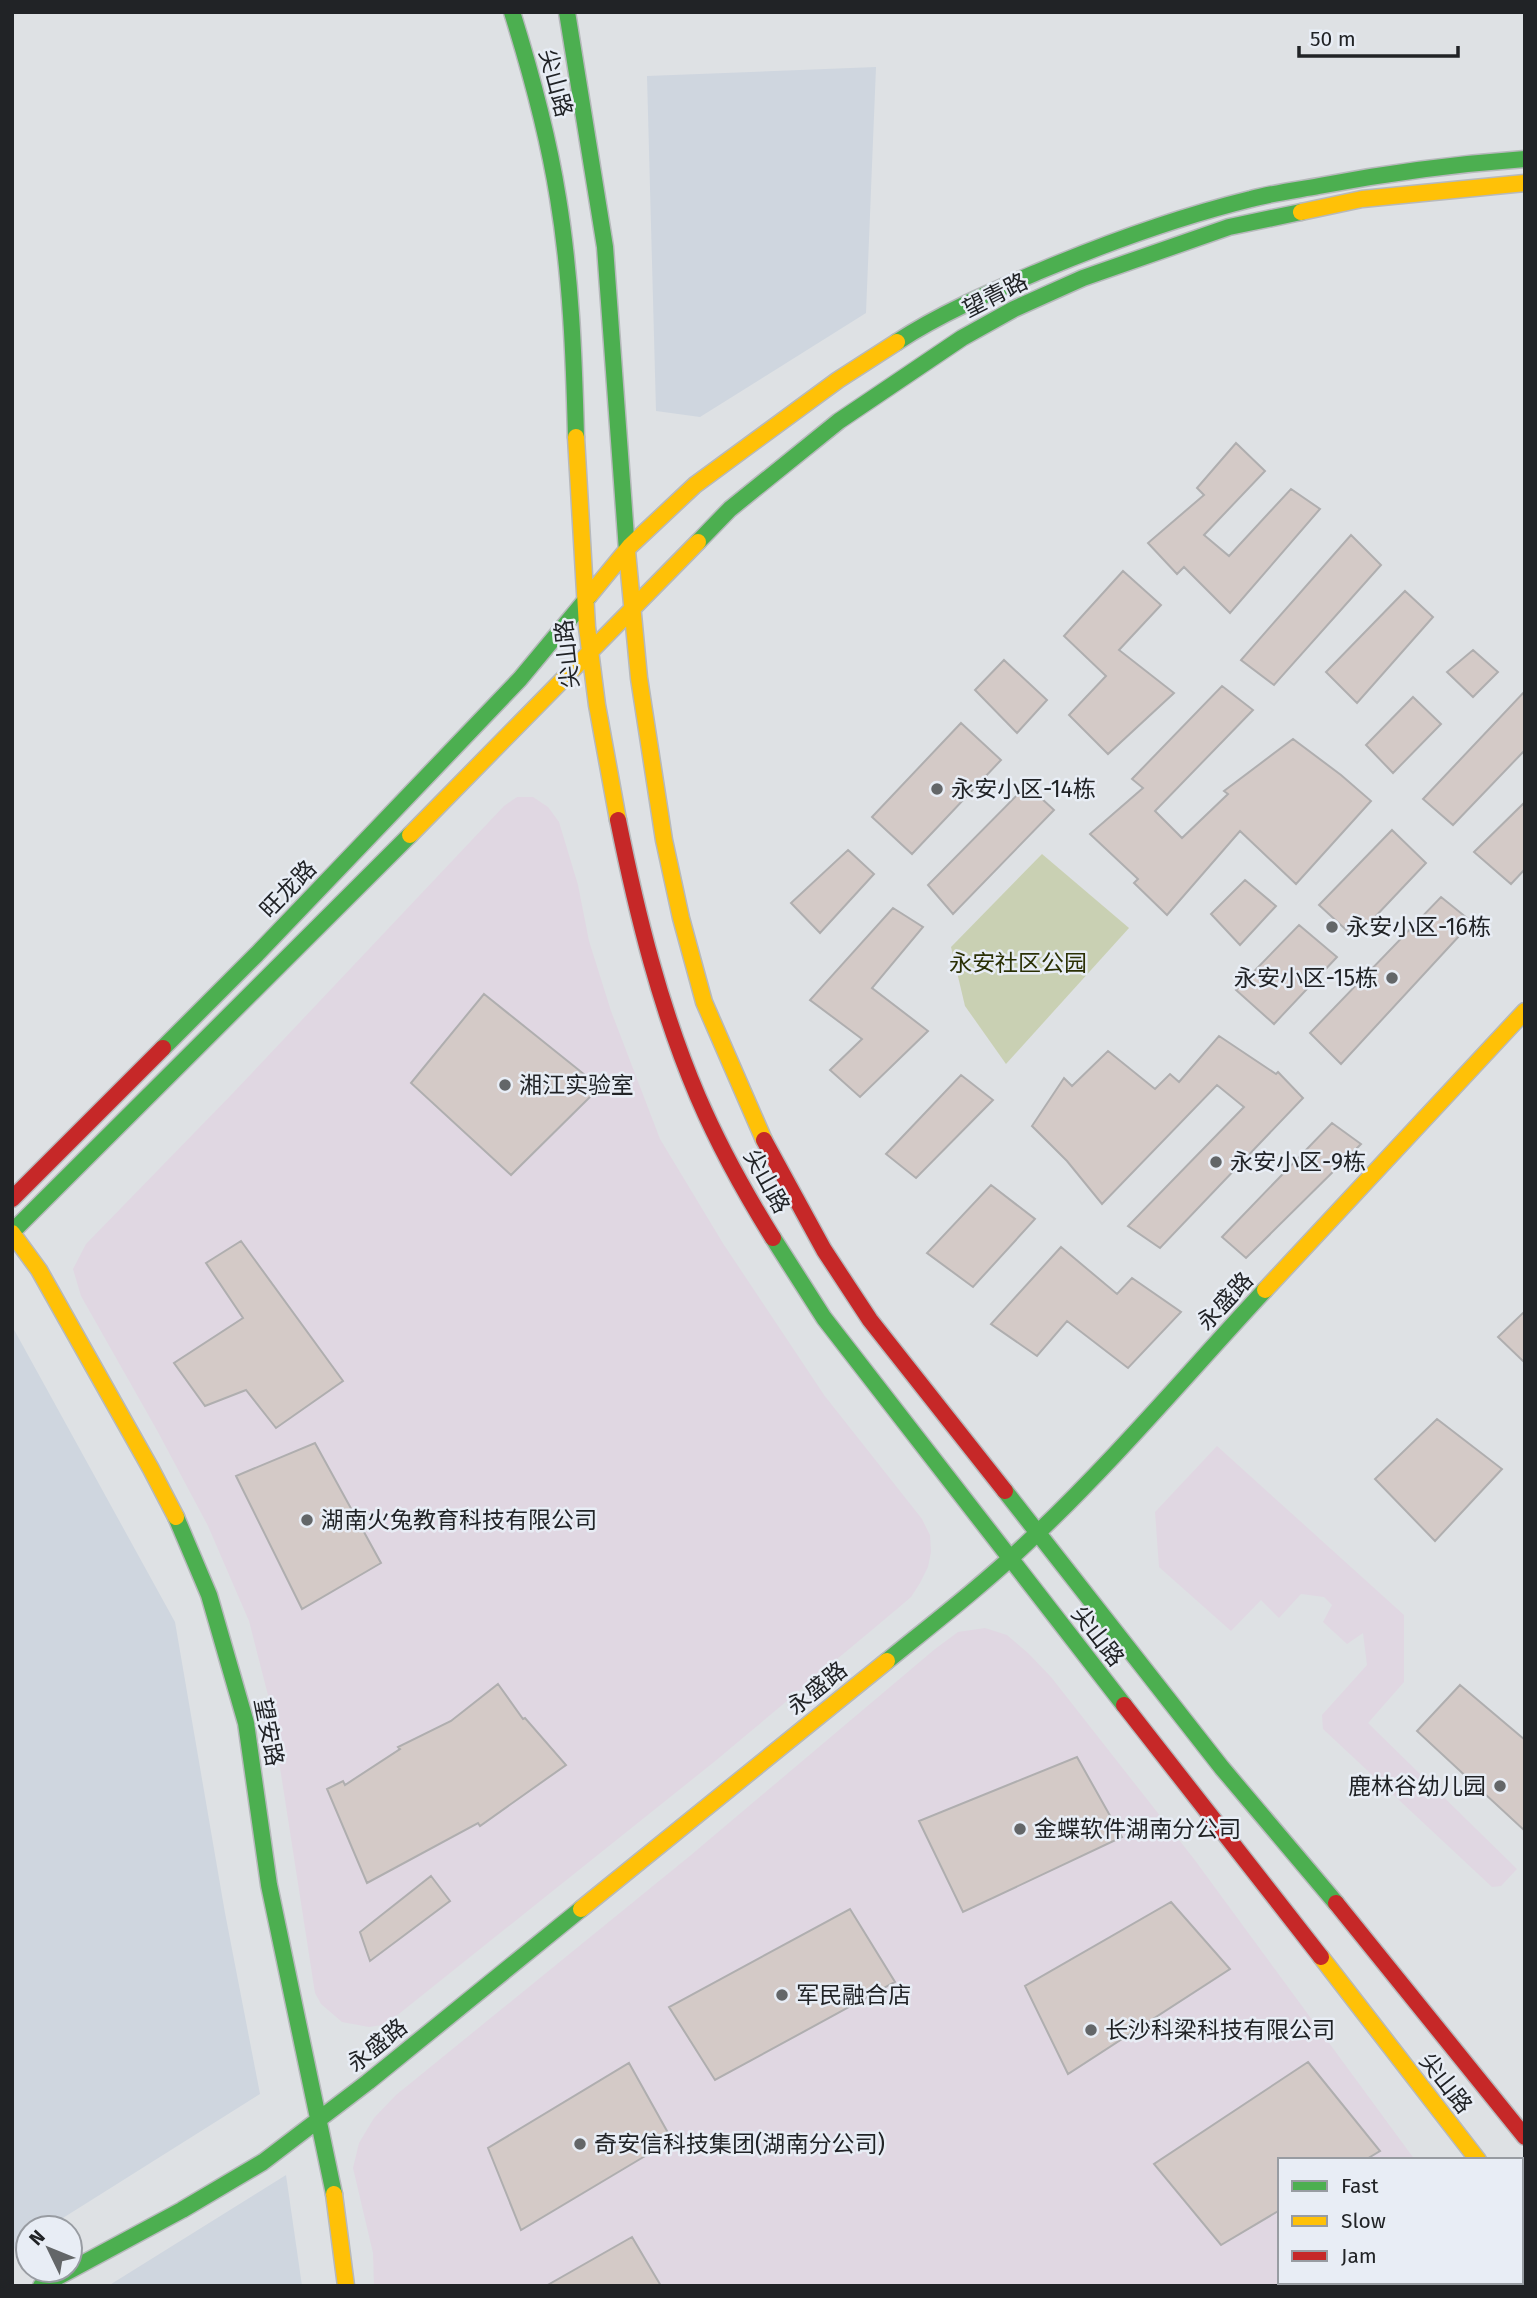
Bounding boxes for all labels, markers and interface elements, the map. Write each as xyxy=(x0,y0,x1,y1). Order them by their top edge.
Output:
scale bar xyxy=(1299,14,1458,58)
text: 50 m xyxy=(1310,26,1356,52)
street label: 尖山路 xyxy=(534,46,578,120)
street label: 望青路 xyxy=(958,267,1032,323)
street label: 尖山路 xyxy=(549,618,585,690)
place label: 永安小区-14栋 xyxy=(951,775,1096,803)
marker: 永安小区-14栋 xyxy=(929,781,945,797)
street label: 旺龙路 xyxy=(254,854,322,924)
place label: 永安小区-16栋 xyxy=(1346,913,1491,941)
marker: 永安小区-16栋 xyxy=(1324,919,1340,935)
park label: 永安社区公园 xyxy=(949,949,1087,977)
place label: 永安小区-15栋 xyxy=(1234,964,1378,992)
marker: 永安小区-15栋 xyxy=(1384,970,1400,986)
place label: 湘江实验室 xyxy=(519,1071,634,1099)
marker: 湘江实验室 xyxy=(497,1077,513,1093)
street label: 尖山路 xyxy=(738,1144,796,1218)
place label: 永安小区-9栋 xyxy=(1230,1148,1366,1176)
marker: 永安小区-9栋 xyxy=(1208,1154,1224,1170)
street label: 永盛路 xyxy=(1191,1266,1259,1336)
place label: 湖南火兔教育科技有限公司 xyxy=(321,1506,597,1534)
marker: 湖南火兔教育科技有限公司 xyxy=(299,1512,315,1528)
street label: 尖山路 xyxy=(1066,1600,1130,1672)
street label: 永盛路 xyxy=(781,1655,853,1721)
street label: 望安路 xyxy=(249,1695,289,1769)
place label: 鹿林谷幼儿园 xyxy=(1348,1772,1486,1800)
marker: 鹿林谷幼儿园 xyxy=(1492,1778,1508,1794)
place label: 金蝶软件湖南分公司 xyxy=(1034,1815,1241,1843)
marker: 金蝶软件湖南分公司 xyxy=(1012,1821,1028,1837)
place label: 军民融合店 xyxy=(796,1981,911,2009)
marker: 军民融合店 xyxy=(774,1987,790,2003)
street label: 永盛路 xyxy=(341,2012,413,2078)
place label: 长沙科梁科技有限公司 xyxy=(1105,2016,1335,2044)
marker: 长沙科梁科技有限公司 xyxy=(1083,2022,1099,2038)
street label: 尖山路 xyxy=(1414,2047,1478,2119)
place label: 奇安信科技集团(湖南分公司) xyxy=(594,2130,885,2158)
marker: 奇安信科技集团(湖南分公司) xyxy=(572,2136,588,2152)
legend xyxy=(1278,2158,1523,2284)
text: Fast xyxy=(1341,2173,1379,2199)
text: Slow xyxy=(1341,2208,1386,2234)
north arrow xyxy=(14,2214,84,2284)
text: N xyxy=(24,2225,50,2250)
text: Jam xyxy=(1341,2243,1377,2269)

